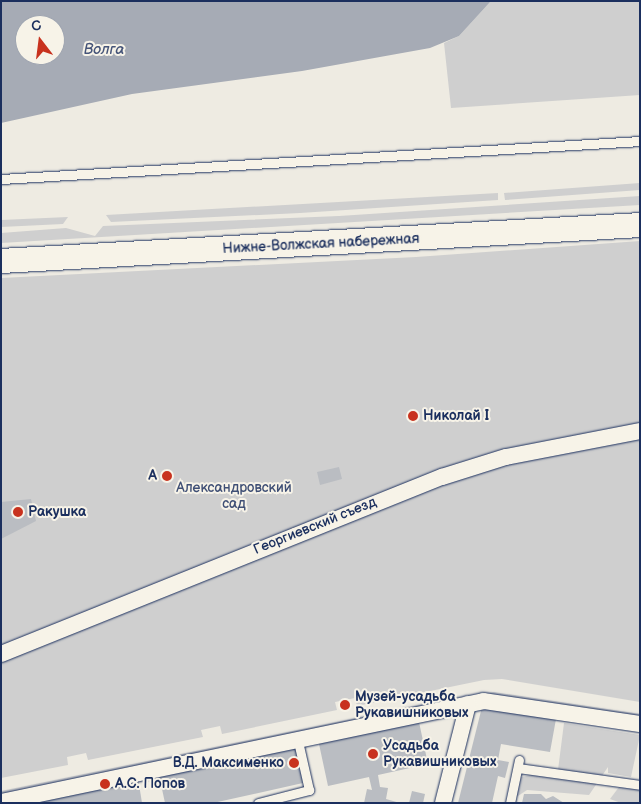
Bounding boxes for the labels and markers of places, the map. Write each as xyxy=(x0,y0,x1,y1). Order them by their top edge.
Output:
place label: Николай I xyxy=(423,408,489,424)
marker: Николай I xyxy=(407,410,419,422)
place label: А xyxy=(148,468,157,484)
marker: А xyxy=(161,470,173,482)
place label: Ракушка xyxy=(28,504,86,520)
marker: Ракушка xyxy=(12,506,24,518)
place label: Музей-усадьба Рукавишниковых xyxy=(355,689,468,722)
marker: Музей-усадьба Рукавишниковых xyxy=(339,699,351,711)
place label: Усадьба Рукавишниковых xyxy=(383,738,496,770)
marker: Усадьба Рукавишниковых xyxy=(367,748,379,760)
place label: В.Д. Максименко xyxy=(173,755,284,771)
marker: В.Д. Максименко xyxy=(288,757,300,769)
place label: А.С. Попов xyxy=(115,776,185,792)
marker: А.С. Попов xyxy=(99,778,111,790)

